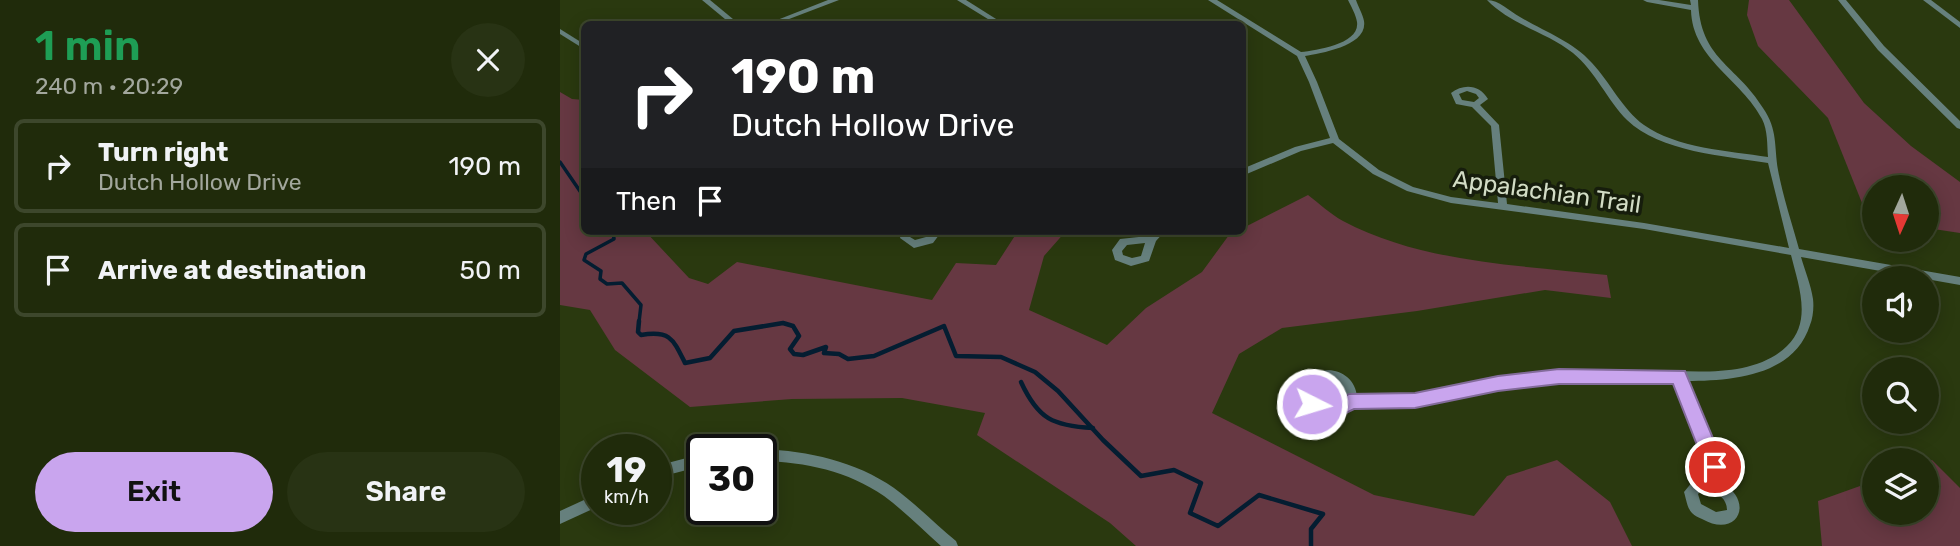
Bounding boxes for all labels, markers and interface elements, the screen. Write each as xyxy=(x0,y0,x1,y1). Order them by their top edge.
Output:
text: 1 min xyxy=(35,21,141,71)
button: close xyxy=(451,23,525,97)
text: 190 m xyxy=(731,47,875,105)
icon: right xyxy=(616,49,707,140)
text: 240 m · 20:29 xyxy=(35,72,183,100)
text: Dutch Hollow Drive xyxy=(731,106,1014,144)
text: Turn right xyxy=(98,137,228,168)
icon: right xyxy=(39,147,77,185)
text: 190 m xyxy=(448,151,521,182)
street label: Appalachian Trail xyxy=(1451,165,1643,219)
text: Dutch Hollow Drive xyxy=(98,168,302,196)
north arrow xyxy=(1862,175,1939,252)
map controls xyxy=(1862,175,1939,525)
icon: arrive xyxy=(691,182,729,220)
text: Then xyxy=(616,186,677,217)
icon: arrive xyxy=(39,251,77,289)
text: Arrive at destination xyxy=(98,255,366,286)
text: 50 m xyxy=(460,255,521,286)
button: sound xyxy=(1862,266,1939,343)
button: search xyxy=(1862,357,1939,434)
position arrow xyxy=(1275,367,1349,441)
speed limit sign: 30 xyxy=(686,434,777,525)
pin xyxy=(1685,437,1745,497)
icon: arrive xyxy=(1696,448,1734,486)
button: layers xyxy=(1862,448,1939,525)
text: 19 xyxy=(607,449,646,491)
button: Exit xyxy=(35,452,273,532)
button: Share xyxy=(287,452,525,532)
text: km/h xyxy=(604,486,649,508)

